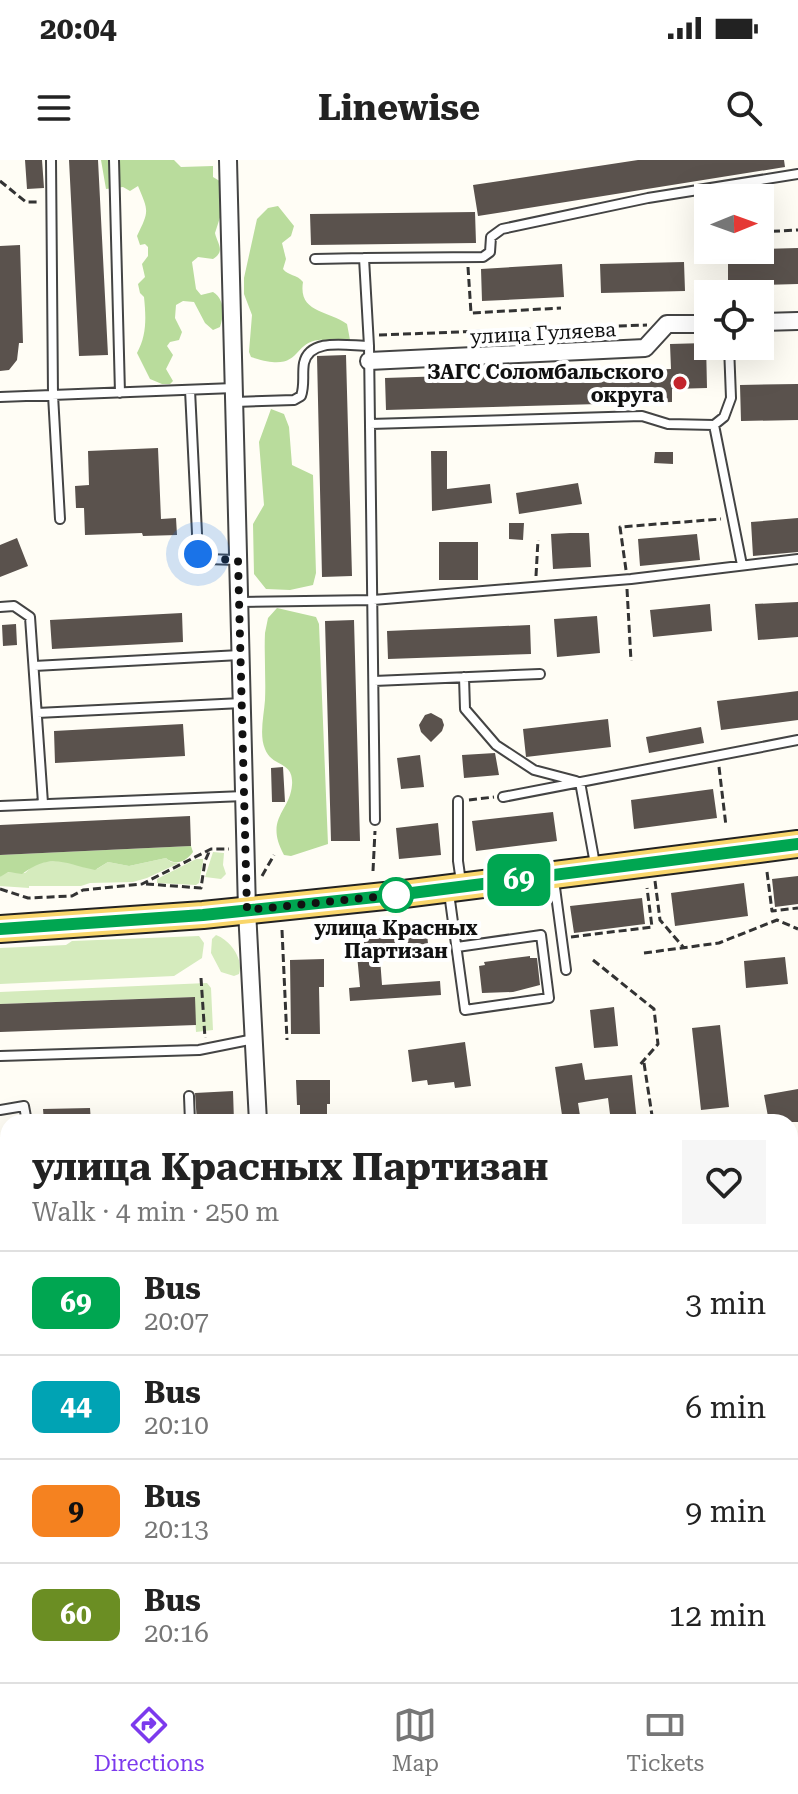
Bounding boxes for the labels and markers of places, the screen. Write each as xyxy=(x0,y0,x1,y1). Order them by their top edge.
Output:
place label: ЗАГС Соломбальского округа xyxy=(427,360,664,407)
marker: ЗАГС Соломбальского округа xyxy=(671,374,689,392)
marker: улица Красных Партизан xyxy=(379,878,413,912)
place label: улица Красных Партизан xyxy=(314,916,478,963)

